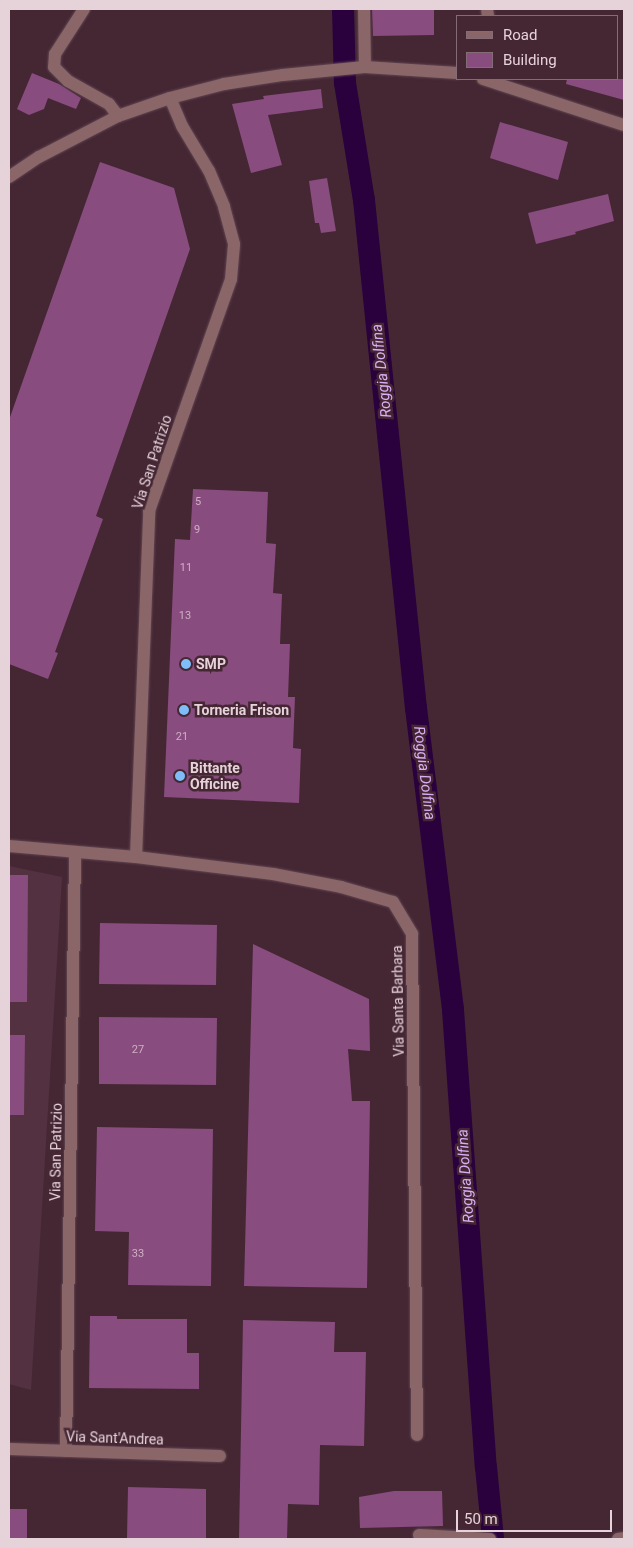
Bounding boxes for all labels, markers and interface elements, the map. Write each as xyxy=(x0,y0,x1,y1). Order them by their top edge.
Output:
legend xyxy=(456,15,618,80)
text: Road xyxy=(503,26,537,44)
text: Building xyxy=(503,51,557,69)
water label: Roggia Dolfina xyxy=(368,323,396,419)
street label: Via San Patrizio xyxy=(129,413,175,511)
house number: 5 xyxy=(195,495,201,509)
house number: 9 xyxy=(194,523,200,537)
house number: 11 xyxy=(180,561,192,575)
house number: 13 xyxy=(179,609,191,623)
place label: SMP xyxy=(196,656,226,672)
marker: SMP xyxy=(180,658,192,670)
place label: Torneria Frison xyxy=(194,702,289,718)
marker: Torneria Frison xyxy=(178,704,190,716)
water label: Roggia Dolfina xyxy=(409,725,439,821)
house number: 21 xyxy=(176,730,188,744)
place label: Bittante Officine xyxy=(190,760,240,792)
marker: Bittante Officine xyxy=(174,770,186,782)
street label: Via Santa Barbara xyxy=(389,945,407,1057)
house number: 27 xyxy=(132,1043,144,1057)
street label: Via San Patrizio xyxy=(47,1103,65,1201)
water label: Roggia Dolfina xyxy=(454,1128,478,1224)
house number: 33 xyxy=(132,1247,144,1261)
street label: Via Sant'Andrea xyxy=(66,1428,164,1448)
scale bar xyxy=(458,1500,614,1532)
text: 50 m xyxy=(464,1510,498,1528)

